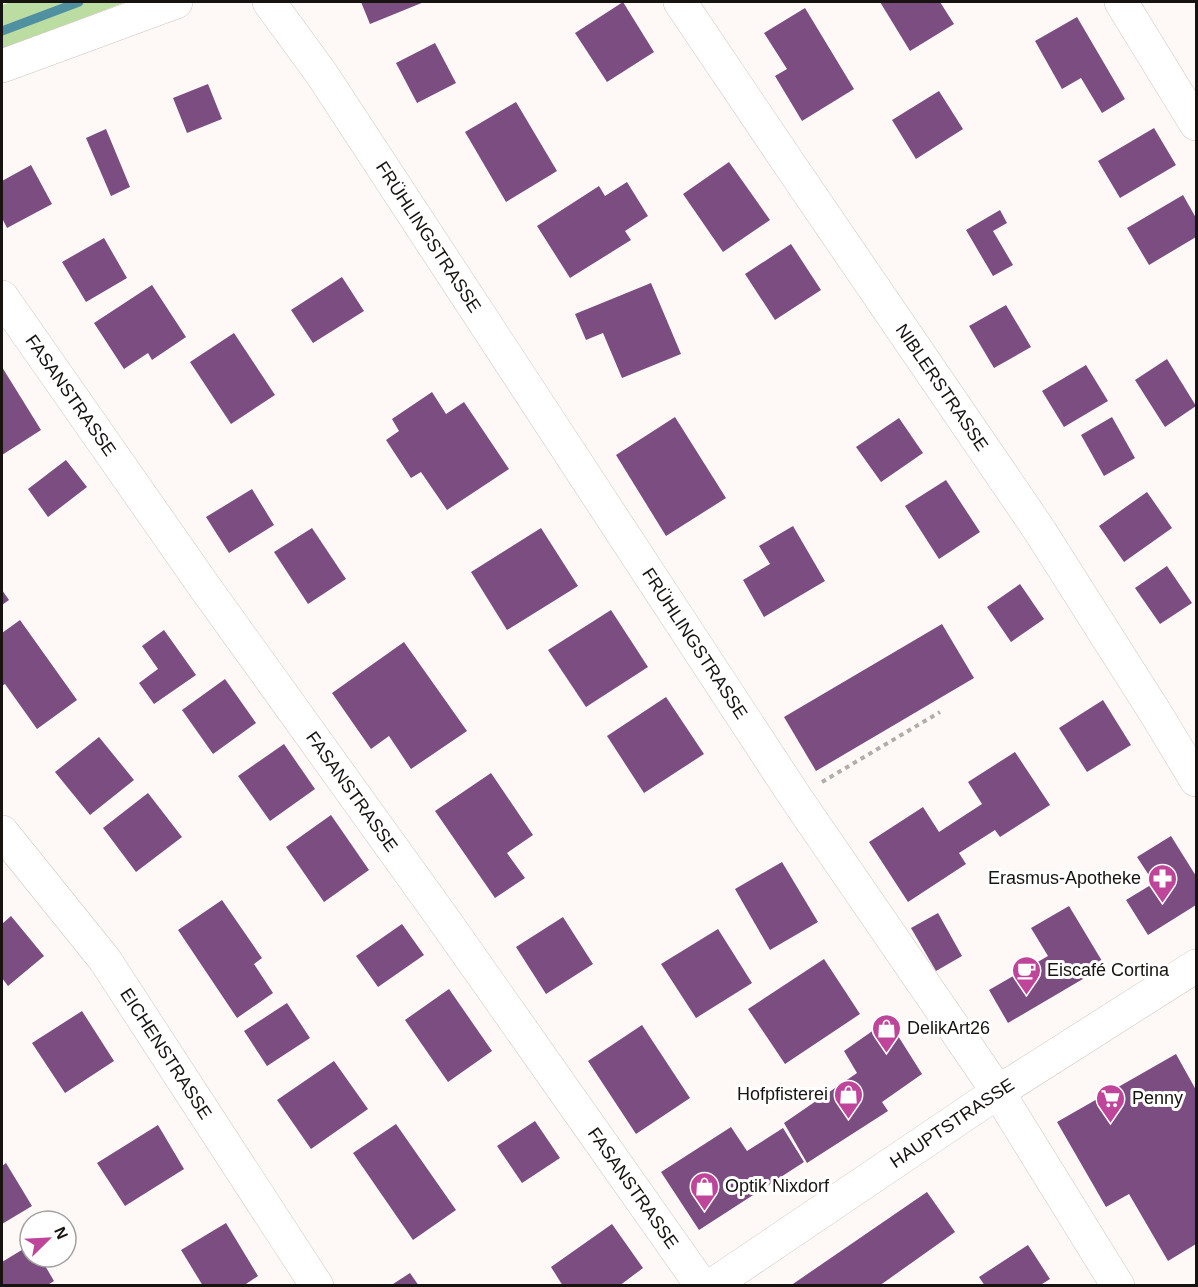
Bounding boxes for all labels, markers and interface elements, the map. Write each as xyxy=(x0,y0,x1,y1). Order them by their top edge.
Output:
street label: FRÜHLINGSTRASSE xyxy=(372,158,485,316)
street label: NIBLERSTRASSE xyxy=(892,320,992,455)
street label: FASANSTRASSE xyxy=(22,331,120,460)
street label: FRÜHLINGSTRASSE xyxy=(638,564,751,723)
street label: FASANSTRASSE xyxy=(302,728,402,856)
pharmacy icon: Erasmus-Apotheke xyxy=(1146,862,1178,904)
place label: Erasmus-Apotheke xyxy=(988,868,1141,888)
cafe icon: Eiscafé Cortina xyxy=(1010,954,1042,996)
place label: Eiscafé Cortina xyxy=(1047,960,1170,980)
street label: EICHENSTRASSE xyxy=(116,984,216,1123)
shop icon: DelikArt26 xyxy=(870,1012,902,1054)
place label: DelikArt26 xyxy=(907,1018,990,1038)
street label: HAUPTSTRASSE xyxy=(886,1074,1018,1172)
shop icon: Hofpfisterei xyxy=(833,1078,865,1120)
supermarket icon: Penny xyxy=(1095,1082,1127,1124)
place label: Hofpfisterei xyxy=(737,1084,828,1104)
place label: Penny xyxy=(1132,1088,1183,1108)
street label: FASANSTRASSE xyxy=(584,1124,682,1252)
shop icon: Optik Nixdorf xyxy=(688,1170,720,1212)
place label: Optik Nixdorf xyxy=(725,1176,830,1196)
north arrow xyxy=(18,1209,78,1269)
text: N xyxy=(51,1224,71,1242)

